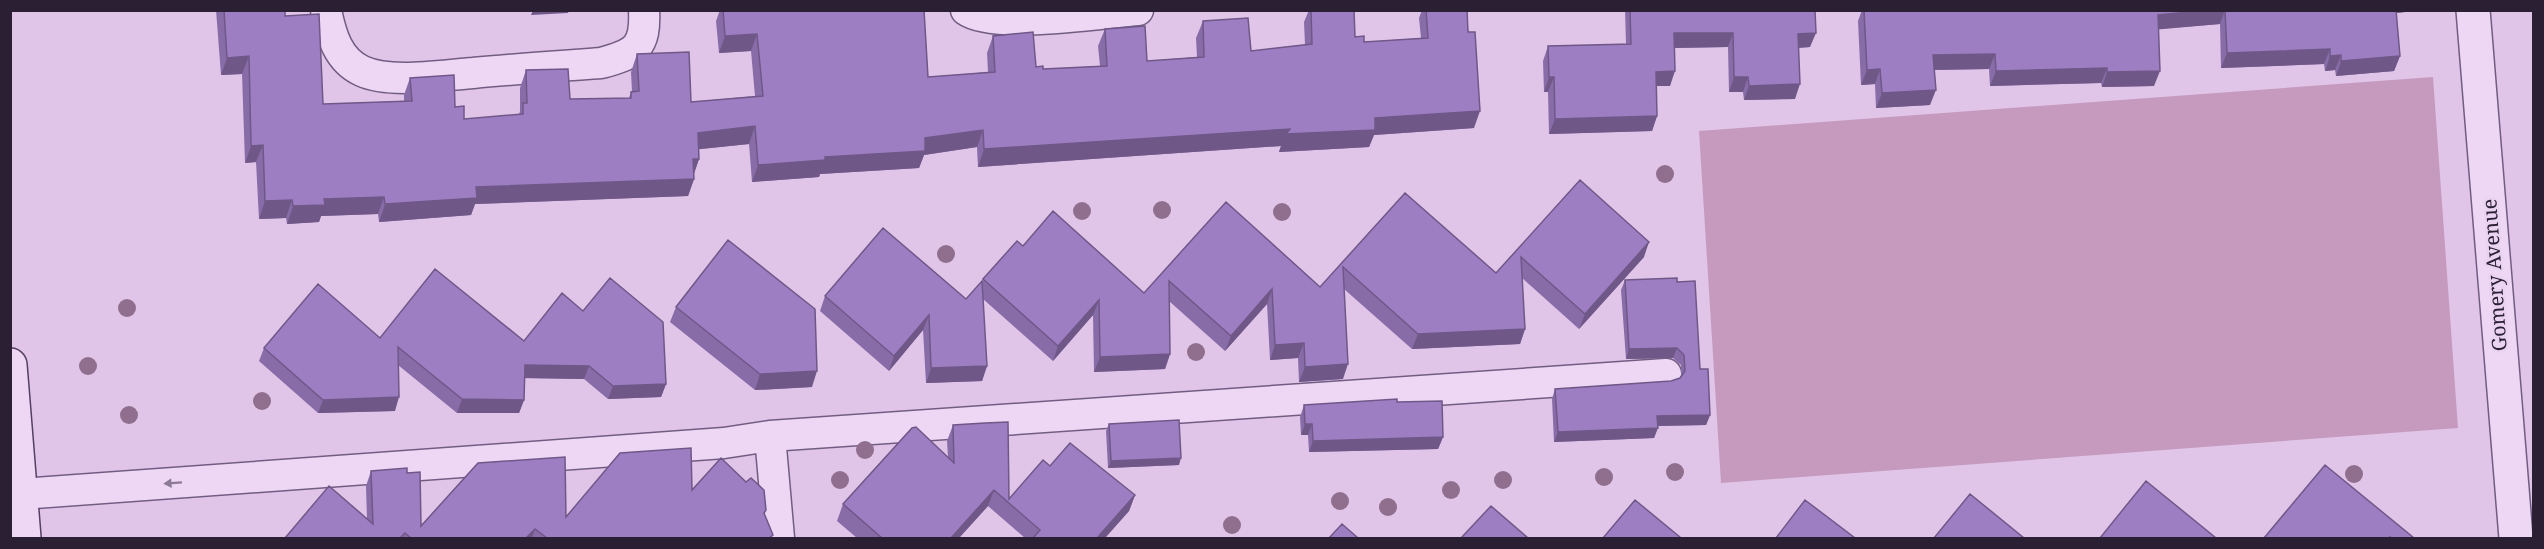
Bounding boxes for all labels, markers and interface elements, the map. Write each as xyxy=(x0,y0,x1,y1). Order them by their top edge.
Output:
street label: Gomery Avenue xyxy=(2475,198,2513,352)
one-way arrow xyxy=(164,479,183,488)

